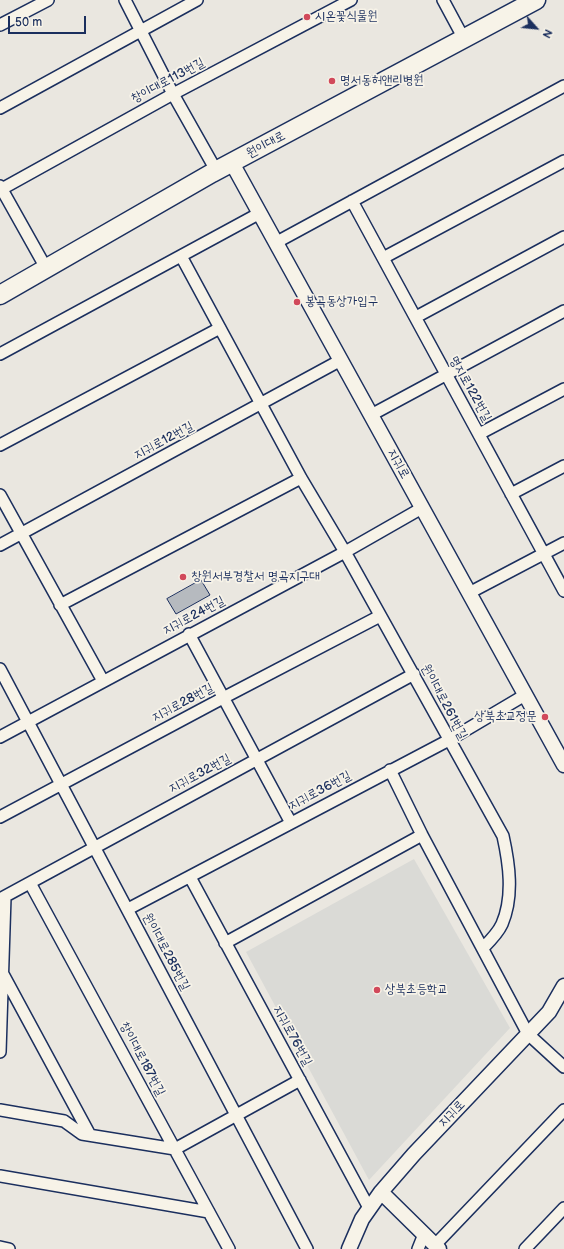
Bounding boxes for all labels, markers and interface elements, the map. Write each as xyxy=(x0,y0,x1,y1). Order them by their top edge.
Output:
scale bar xyxy=(10,8,88,34)
north arrow xyxy=(516,8,556,48)
place label: 시온꽃식물원 xyxy=(315,9,378,25)
marker: 시온꽃식물원 xyxy=(302,12,312,22)
text: 50 m xyxy=(15,15,42,30)
text: N xyxy=(539,27,555,40)
street label: 창이대로113번길 xyxy=(129,55,207,107)
place label: 명서동허앤리병원 xyxy=(340,73,424,89)
marker: 명서동허앤리병원 xyxy=(327,76,337,86)
street label: 원이대로 xyxy=(244,128,288,162)
place label: 봉곡동상가입구 xyxy=(305,294,378,310)
marker: 봉곡동상가입구 xyxy=(292,297,302,307)
street label: 명지로122번길 xyxy=(446,353,494,425)
street label: 지귀로12번길 xyxy=(132,419,196,463)
street label: 지귀로 xyxy=(384,446,412,482)
place label: 창원서부경찰서 명곡지구대 xyxy=(191,569,320,585)
marker: 창원서부경찰서 명곡지구대 xyxy=(178,572,188,582)
street label: 지귀로24번길 xyxy=(160,593,228,639)
street label: 원이대로261번길 xyxy=(418,662,470,742)
street label: 지귀로28번길 xyxy=(150,680,216,726)
place label: 상북초교정문 xyxy=(474,709,537,725)
marker: 상북초교정문 xyxy=(540,712,550,722)
street label: 지귀로32번길 xyxy=(166,751,234,797)
street label: 지귀로36번길 xyxy=(286,768,354,814)
street label: 원이대로285번길 xyxy=(139,911,193,993)
place label: 상북초등학교 xyxy=(385,982,448,998)
marker: 상북초등학교 xyxy=(372,985,382,995)
street label: 지귀로76번길 xyxy=(269,1003,315,1069)
street label: 창이대로187번길 xyxy=(116,1019,168,1099)
street label: 지귀로 xyxy=(435,1097,469,1131)

